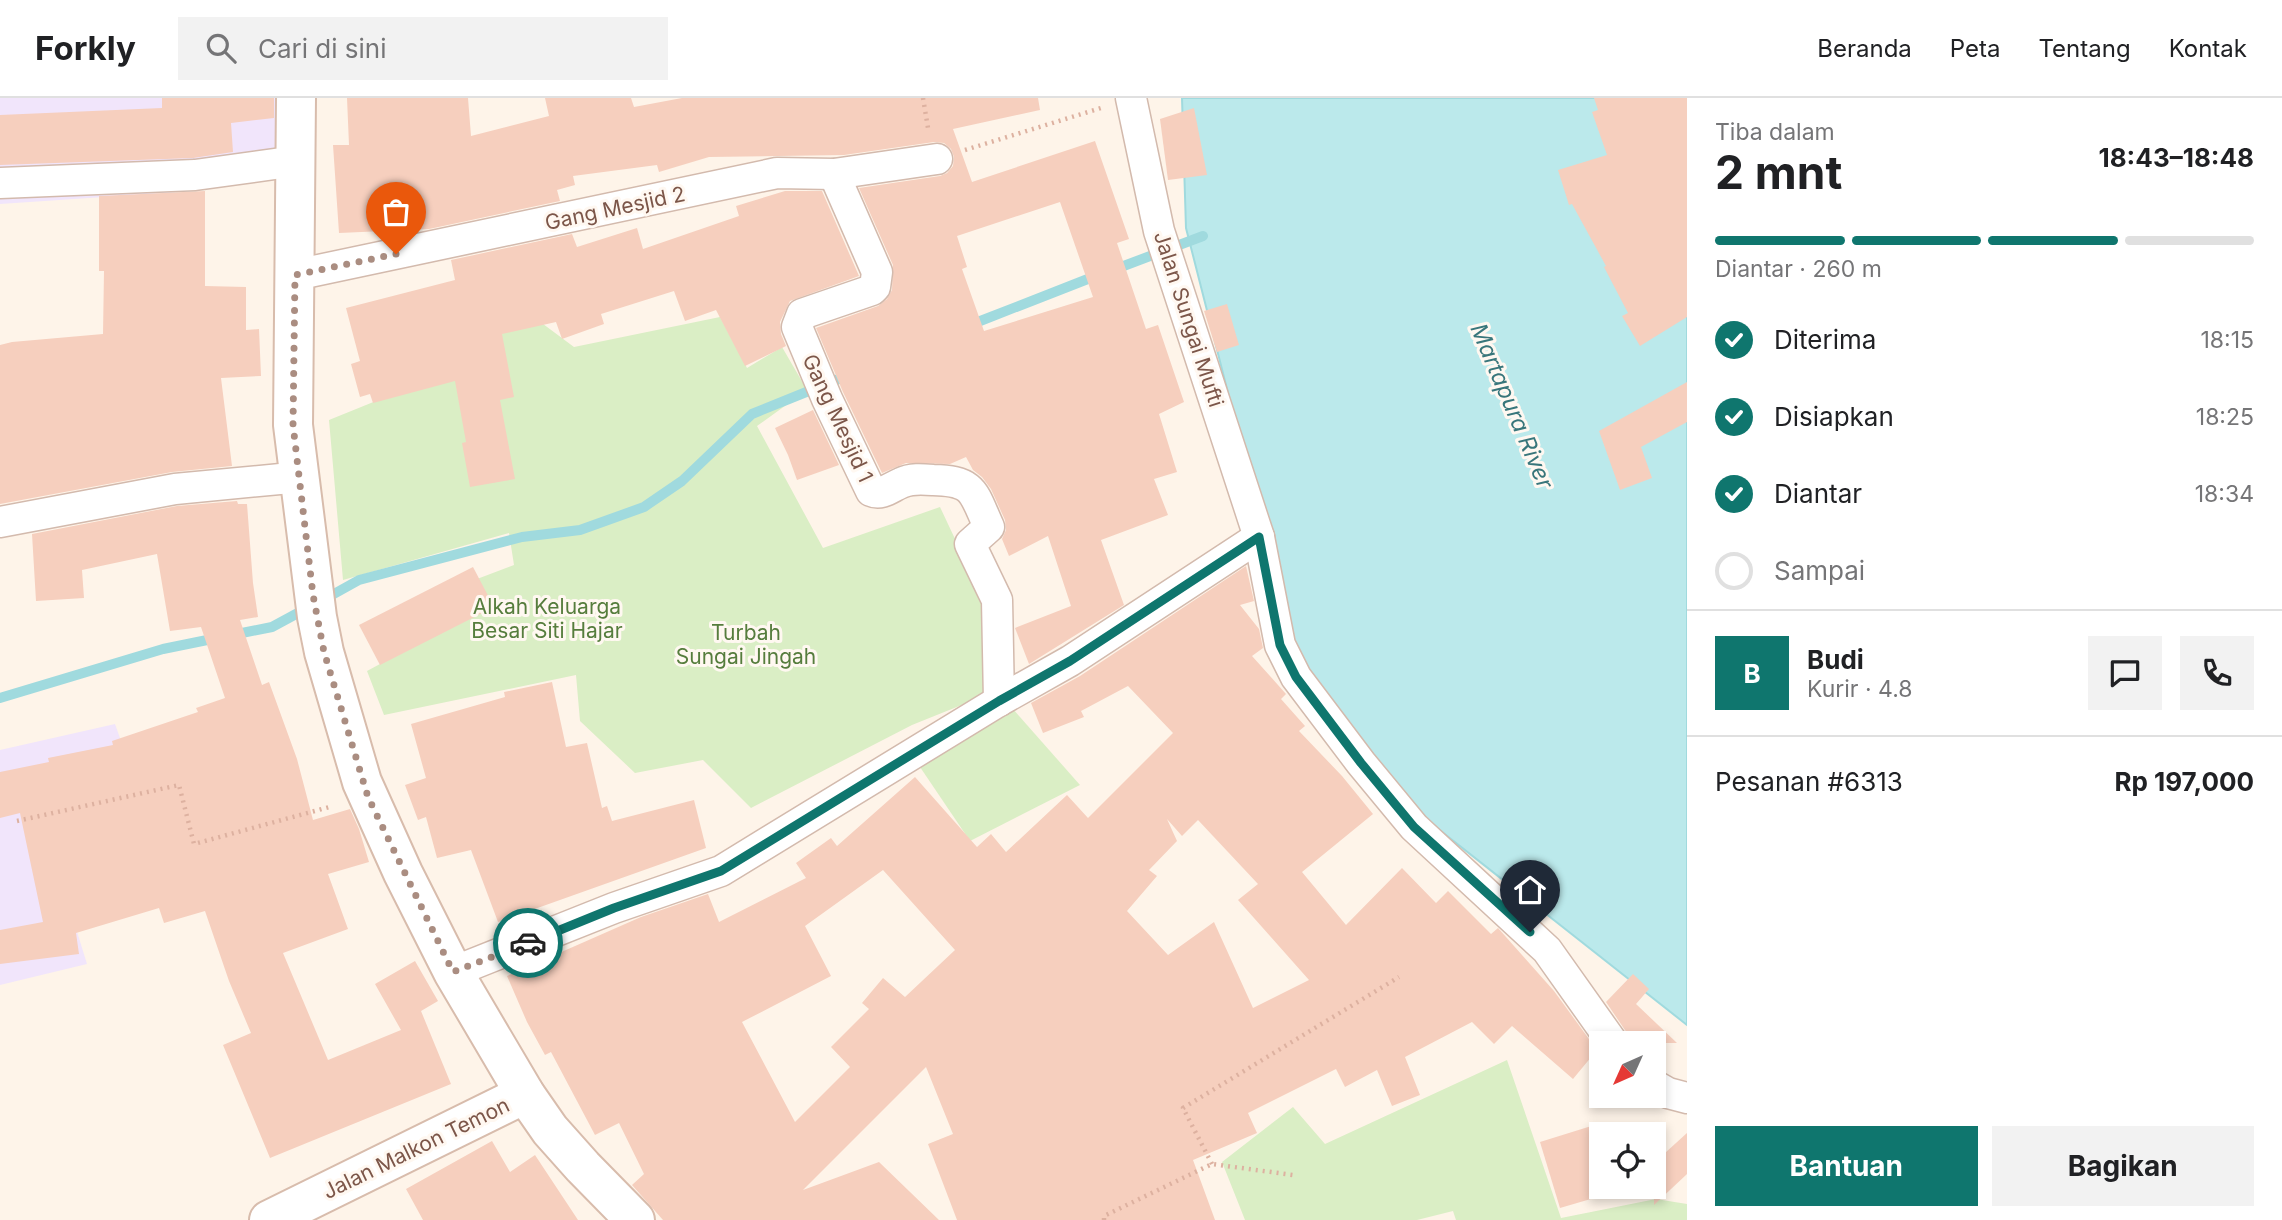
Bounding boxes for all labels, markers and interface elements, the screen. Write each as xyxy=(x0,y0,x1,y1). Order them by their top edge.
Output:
search box xyxy=(178,17,668,80)
text: Forkly xyxy=(35,28,136,68)
icon: search xyxy=(202,29,240,67)
text: Cari di sini xyxy=(258,33,387,64)
text: Beranda xyxy=(1817,34,1912,63)
text: Peta xyxy=(1950,34,2000,63)
text: Tentang xyxy=(2038,34,2131,63)
text: Kontak xyxy=(2169,34,2247,63)
text: Tiba dalam xyxy=(1715,118,1835,146)
text: 18:43–18:48 xyxy=(2098,142,2254,173)
text: 2 mnt xyxy=(1715,144,1842,200)
street label: Gang Mesjid 2 xyxy=(543,181,687,235)
pin xyxy=(366,182,426,254)
icon: bag xyxy=(377,193,415,231)
street label: Jalan Sungai Mufti xyxy=(1149,228,1229,410)
text: Diantar · 260 m xyxy=(1715,255,1882,283)
water label: Martapura River xyxy=(1465,319,1560,494)
icon: check xyxy=(1715,321,1753,359)
text: Diterima xyxy=(1774,324,1876,355)
text: 18:15 xyxy=(2200,326,2254,354)
street label: Gang Mesjid 1 xyxy=(797,350,879,486)
icon: check xyxy=(1715,398,1753,436)
text: Disiapkan xyxy=(1774,401,1894,432)
text: 18:25 xyxy=(2196,403,2254,431)
icon: check xyxy=(1715,475,1753,513)
text: Diantar xyxy=(1774,478,1862,509)
text: 18:34 xyxy=(2195,480,2254,508)
text: Sampai xyxy=(1774,555,1865,586)
park label: Alkah Keluarga Besar Siti Hajar xyxy=(471,594,623,643)
park label: Turbah Sungai Jingah xyxy=(676,620,816,669)
button: chat xyxy=(2088,636,2162,710)
button: phone xyxy=(2180,636,2254,710)
text: Budi xyxy=(1807,644,1864,675)
text: B xyxy=(1743,658,1761,689)
text: Kurir · 4.8 xyxy=(1807,675,1913,703)
text: Pesanan #6313 xyxy=(1715,766,1903,797)
text: Rp 197,000 xyxy=(2114,766,2254,797)
pin xyxy=(1500,860,1560,932)
icon: home xyxy=(1511,871,1549,909)
courier xyxy=(493,908,563,978)
icon: car xyxy=(509,924,547,962)
north arrow xyxy=(1589,1031,1666,1108)
map controls xyxy=(1589,1031,1666,1199)
street label: Jalan Malkon Temon xyxy=(319,1092,513,1204)
button: locate xyxy=(1589,1122,1666,1199)
button: Bantuan xyxy=(1715,1126,1978,1206)
button: Bagikan xyxy=(1992,1126,2254,1206)

